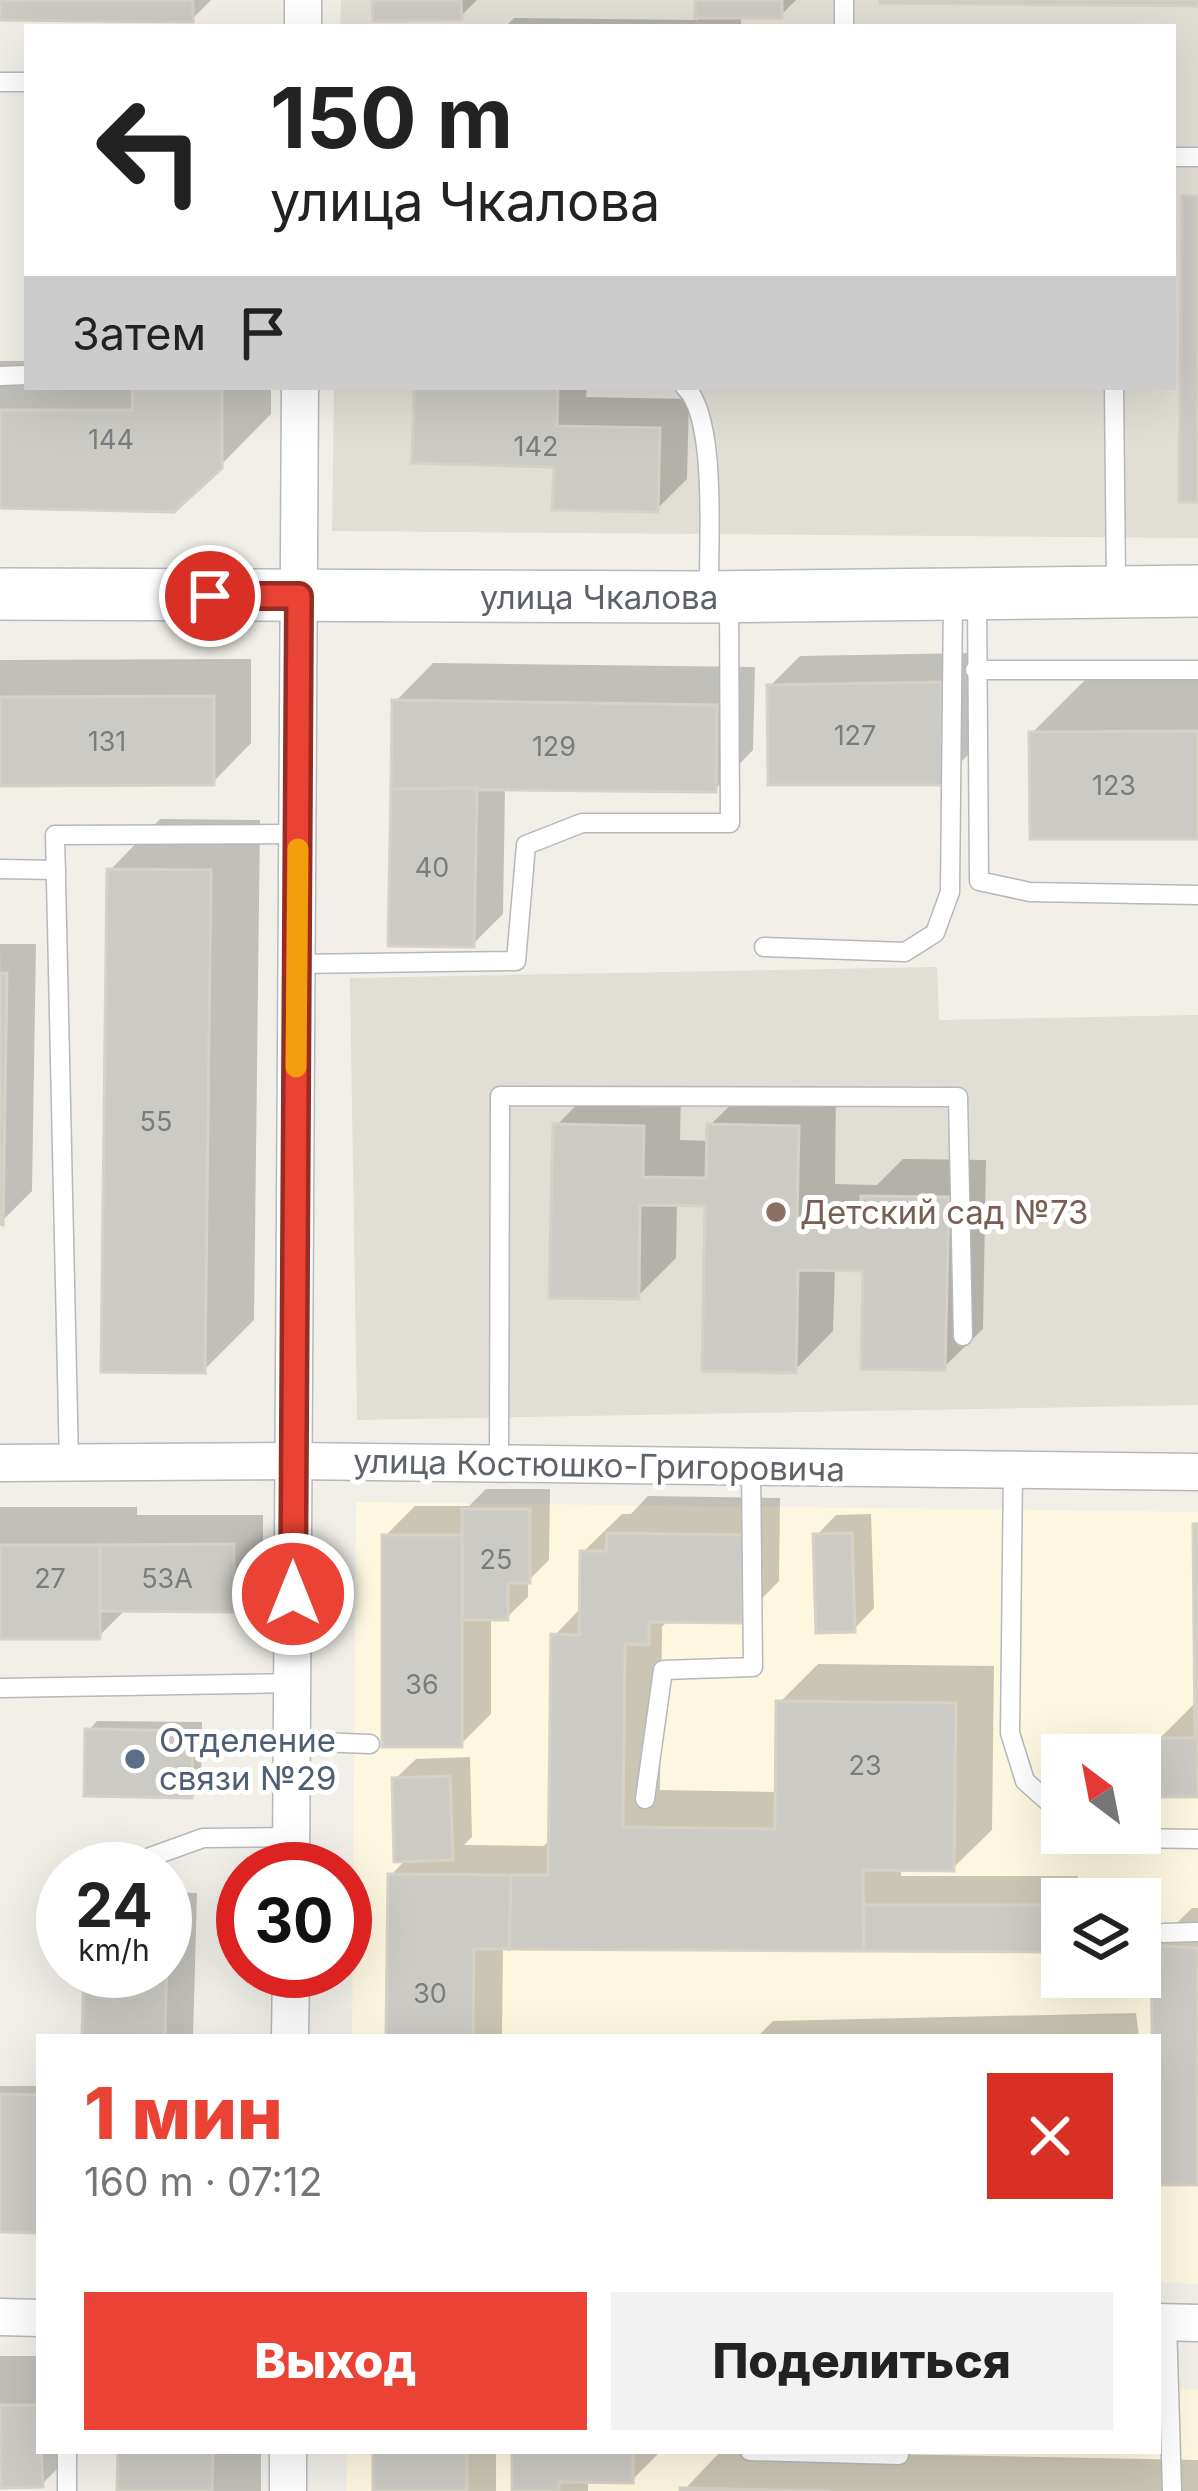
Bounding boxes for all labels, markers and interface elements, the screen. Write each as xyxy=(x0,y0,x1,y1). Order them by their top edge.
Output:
text: 150 m xyxy=(270,67,513,168)
icon: left xyxy=(72,72,228,228)
text: улица Чкалова xyxy=(270,169,660,234)
icon: arrive xyxy=(230,300,296,366)
text: Затем xyxy=(72,306,206,361)
house number: 144 xyxy=(88,423,134,456)
house number: 142 xyxy=(514,430,558,463)
pin xyxy=(159,545,261,647)
icon: arrive xyxy=(177,563,243,629)
street label: улица Чкалова xyxy=(480,577,718,617)
house number: 127 xyxy=(834,719,876,752)
house number: 131 xyxy=(88,725,126,758)
house number: 129 xyxy=(532,730,576,763)
house number: 123 xyxy=(1092,769,1136,802)
house number: 40 xyxy=(415,851,449,884)
house number: 55 xyxy=(140,1105,172,1138)
place label: Детский сад №73 xyxy=(800,1192,1088,1232)
marker: Детский сад №73 xyxy=(763,1199,789,1225)
street label: улица Костюшко-Григоровича xyxy=(353,1441,845,1489)
position arrow xyxy=(230,1531,356,1657)
house number: 25 xyxy=(480,1543,512,1576)
house number: 27 xyxy=(34,1562,66,1595)
house number: 53А xyxy=(141,1562,193,1595)
house number: 36 xyxy=(405,1668,439,1701)
place label: Отделение связи №29 xyxy=(159,1720,337,1798)
north arrow xyxy=(1041,1734,1161,1854)
map controls xyxy=(1041,1734,1161,1998)
marker: Отделение связи №29 xyxy=(122,1746,148,1772)
house number: 23 xyxy=(848,1749,882,1782)
speed limit sign: 30 xyxy=(216,1842,372,1998)
text: 24 xyxy=(75,1869,153,1941)
button: layers xyxy=(1041,1878,1161,1998)
text: km/h xyxy=(78,1932,150,1968)
house number: 30 xyxy=(413,1977,447,2010)
text: 1 мин xyxy=(84,2069,283,2156)
button: close xyxy=(987,2073,1113,2199)
text: 160 m · 07:12 xyxy=(84,2158,322,2205)
button: Выход xyxy=(84,2292,587,2430)
button: Поделиться xyxy=(611,2292,1113,2430)

